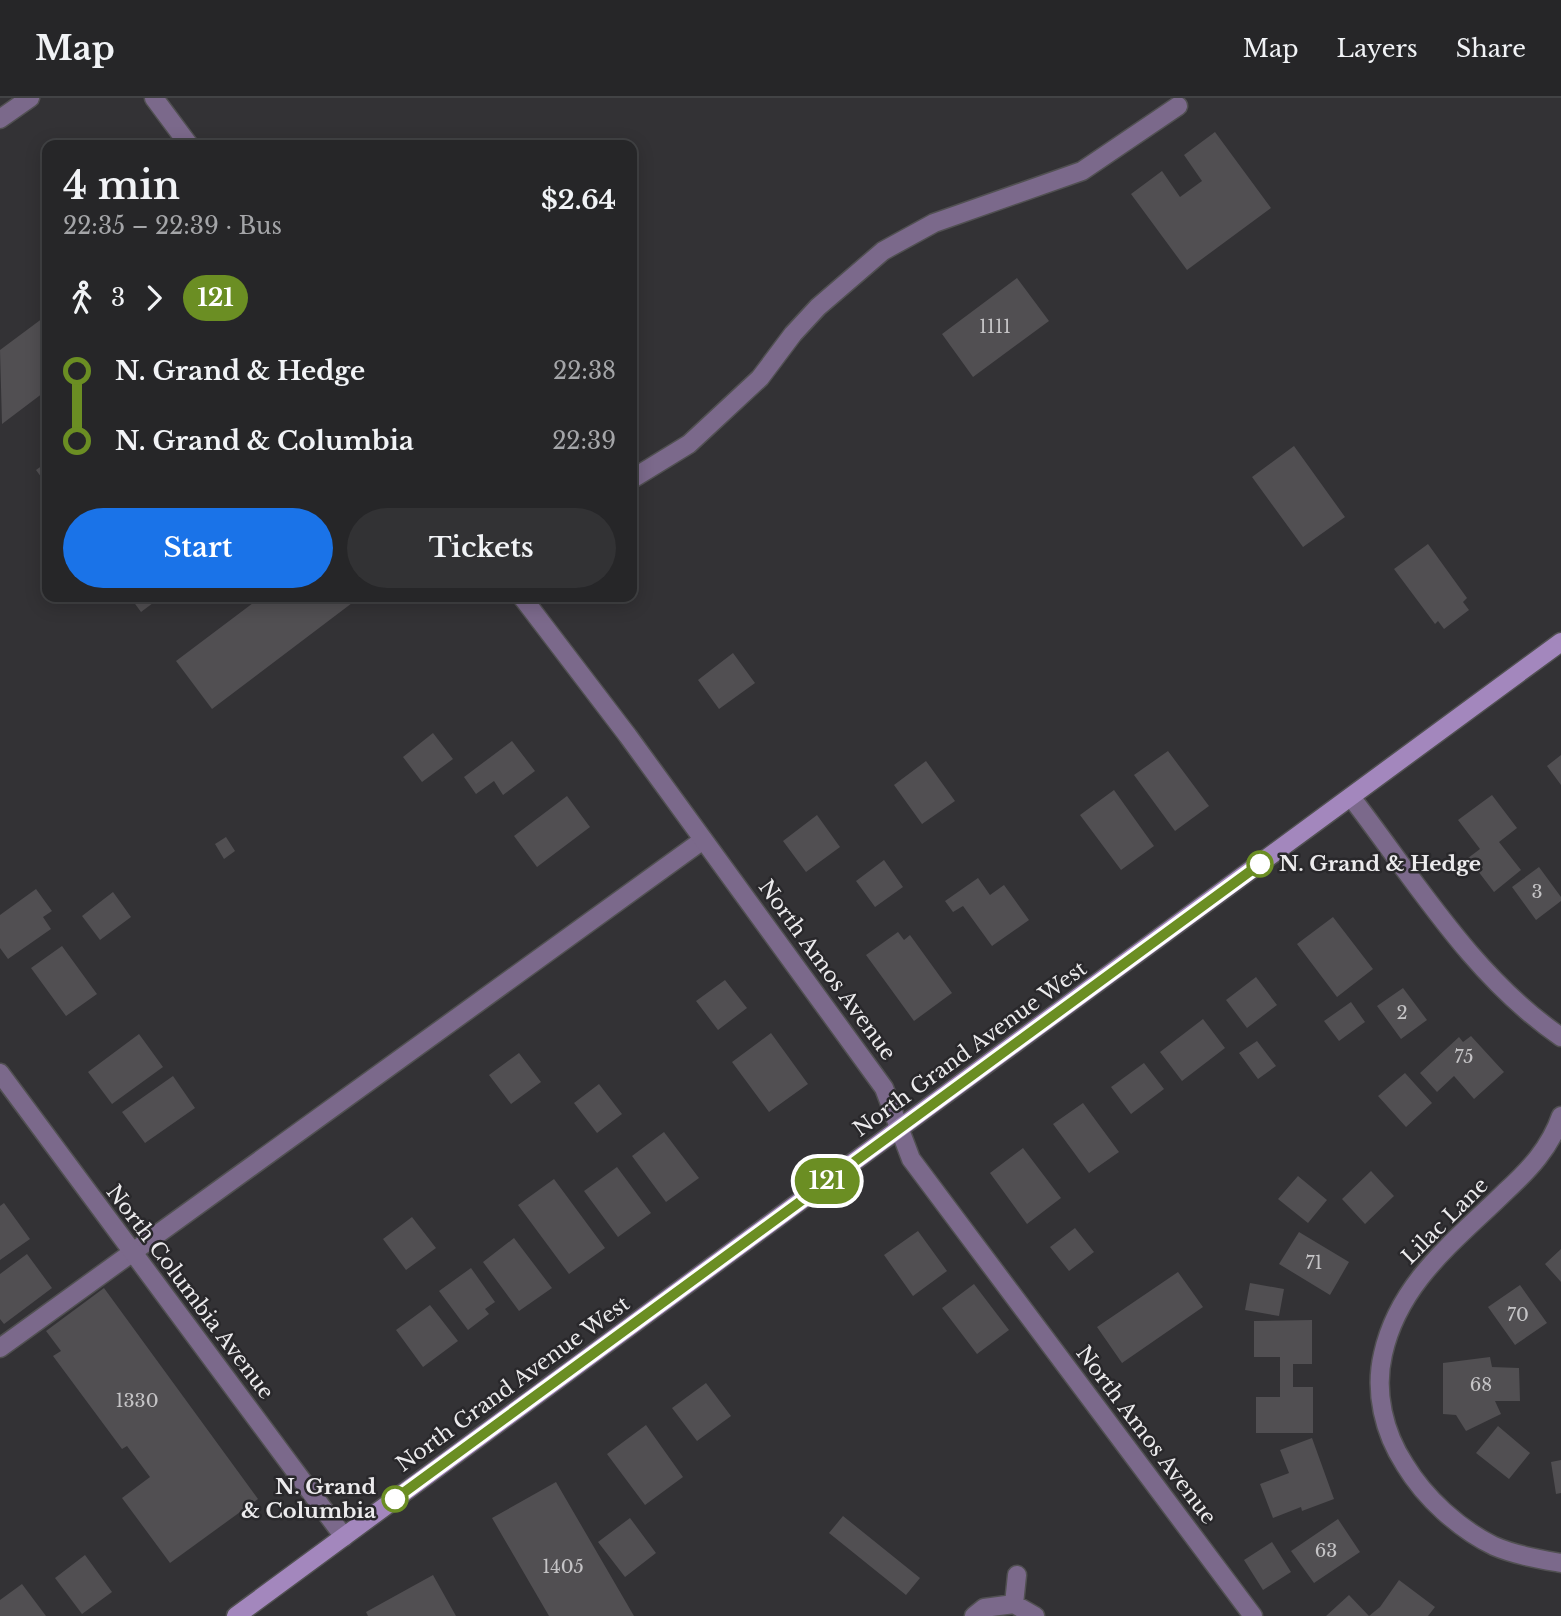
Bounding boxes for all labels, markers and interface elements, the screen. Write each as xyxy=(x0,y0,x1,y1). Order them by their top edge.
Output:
text: Map xyxy=(35,28,115,69)
text: Map xyxy=(1243,34,1299,63)
text: Layers xyxy=(1337,34,1418,63)
text: Share xyxy=(1456,34,1526,63)
text: 4 min xyxy=(63,162,180,209)
text: $2.64 xyxy=(541,184,616,216)
text: 22:35 – 22:39 · Bus xyxy=(63,212,282,240)
icon: walk xyxy=(63,279,101,317)
icon: forward xyxy=(135,279,173,317)
text: 121 xyxy=(197,283,234,312)
text: 3 xyxy=(111,284,125,312)
house number: 1111 xyxy=(979,316,1011,338)
text: N. Grand & Hedge xyxy=(115,355,365,387)
text: 22:38 xyxy=(553,357,616,385)
text: N. Grand & Columbia xyxy=(115,425,414,457)
text: 22:39 xyxy=(552,427,616,455)
button: Start xyxy=(63,508,333,588)
button: Tickets xyxy=(347,508,616,588)
marker: N. Grand & Hedge xyxy=(1247,851,1273,877)
place label: N. Grand & Hedge xyxy=(1279,851,1481,877)
street label: North Amos Avenue xyxy=(753,875,901,1065)
house number: 3 xyxy=(1531,881,1543,903)
street label: North Grand Avenue West xyxy=(848,956,1092,1142)
house number: 2 xyxy=(1396,1002,1408,1024)
house number: 75 xyxy=(1454,1046,1474,1068)
line badge: 121 xyxy=(787,1158,867,1204)
text: 121 xyxy=(809,1166,845,1195)
street label: Lilac Lane xyxy=(1396,1172,1494,1270)
street label: North Columbia Avenue xyxy=(101,1180,279,1404)
house number: 71 xyxy=(1305,1252,1323,1274)
street label: North Grand Avenue West xyxy=(391,1291,635,1477)
house number: 70 xyxy=(1507,1304,1529,1326)
street label: North Amos Avenue xyxy=(1070,1341,1222,1529)
house number: 68 xyxy=(1470,1374,1492,1396)
house number: 1330 xyxy=(115,1390,159,1412)
place label: N. Grand & Columbia xyxy=(241,1474,376,1524)
marker: N. Grand & Columbia xyxy=(382,1486,408,1512)
house number: 63 xyxy=(1315,1540,1337,1562)
house number: 1405 xyxy=(542,1556,584,1578)

